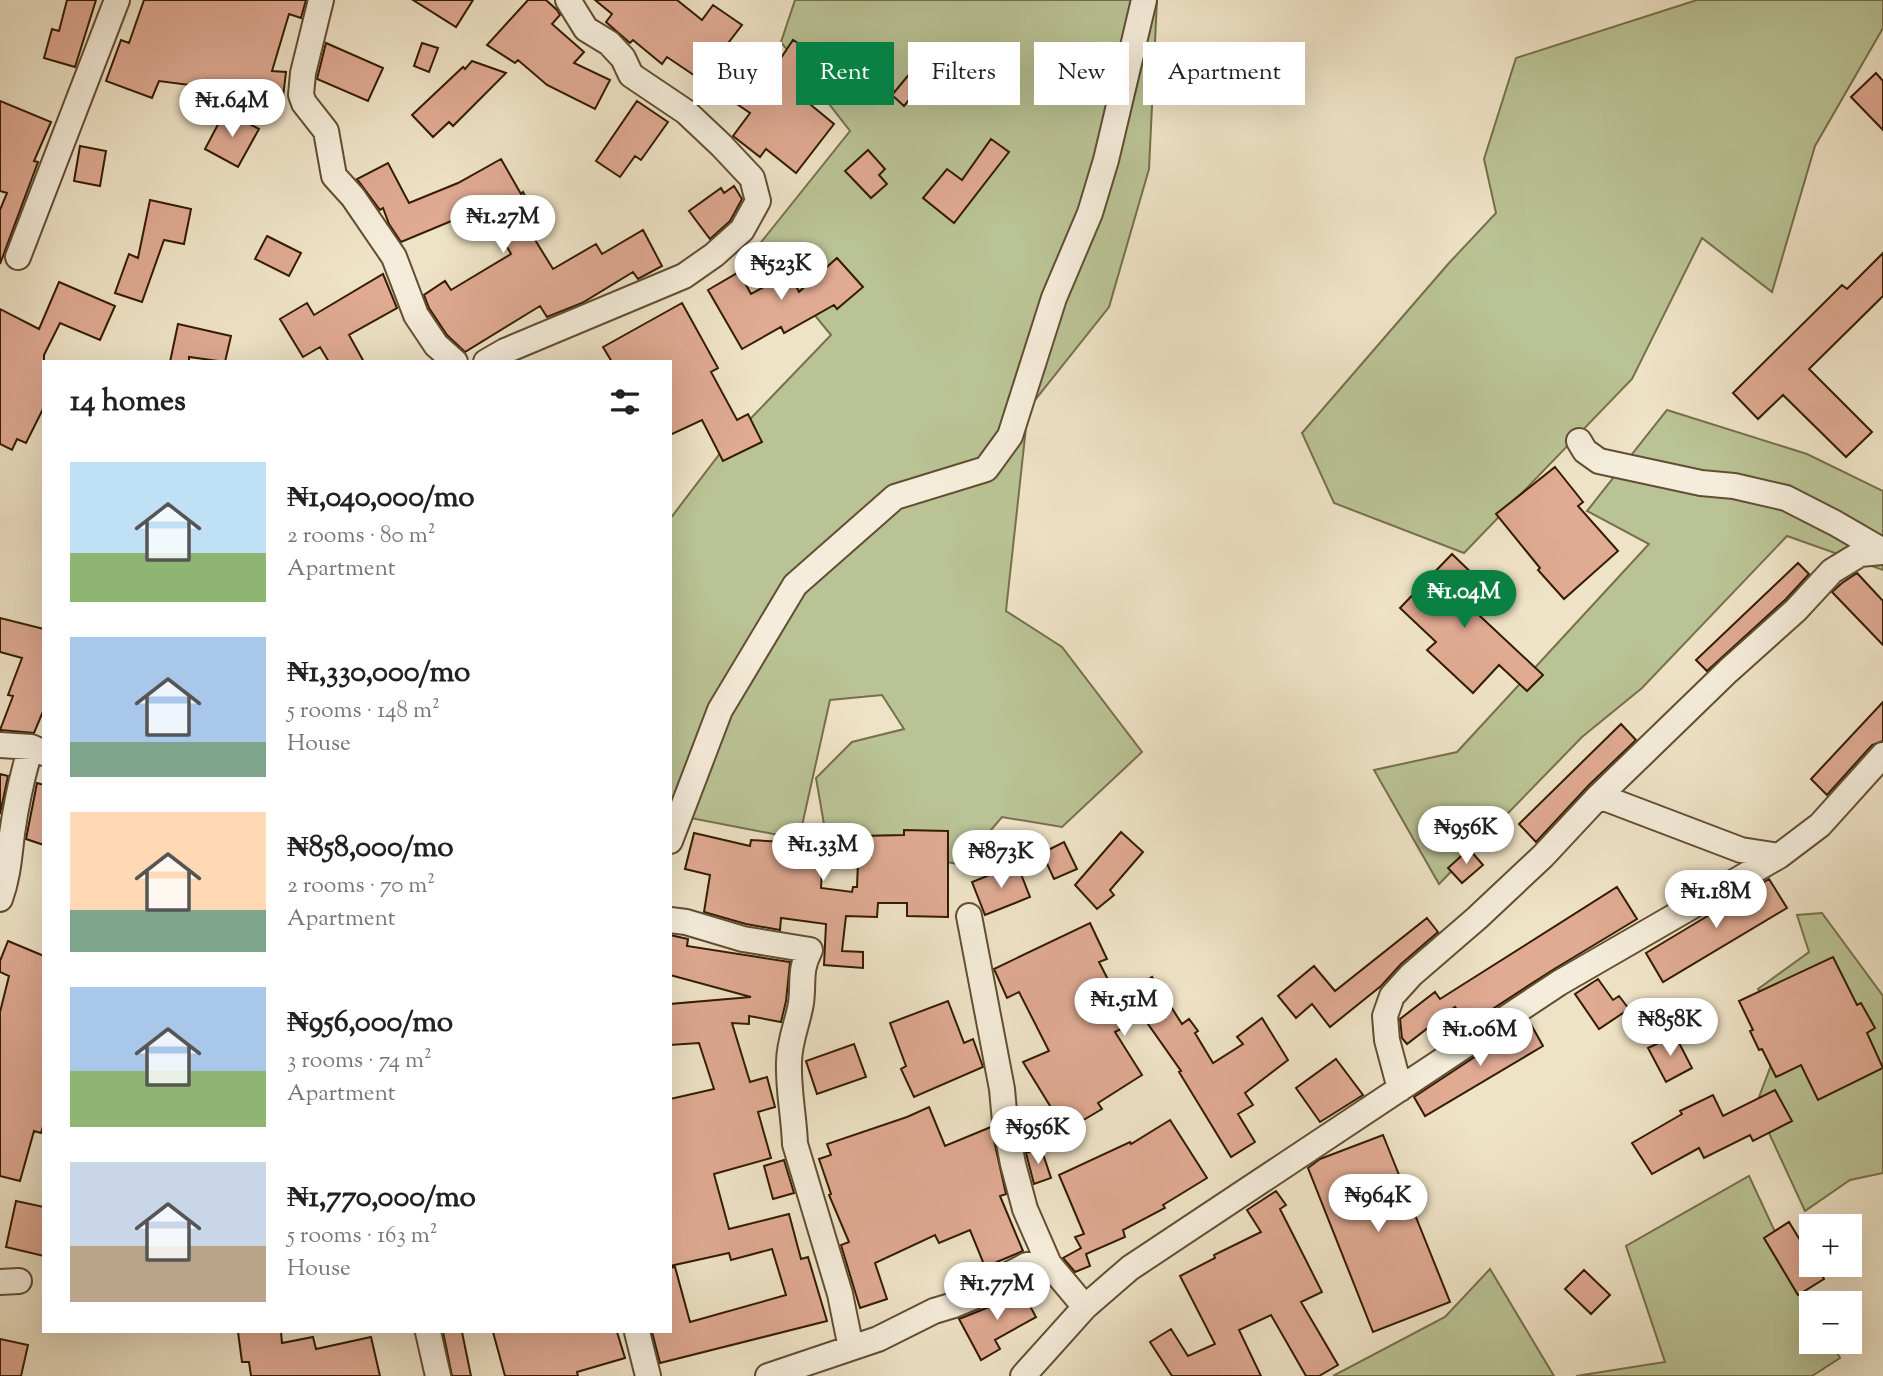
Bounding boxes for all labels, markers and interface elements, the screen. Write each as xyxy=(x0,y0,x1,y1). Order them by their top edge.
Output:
chip: Buy xyxy=(693,42,782,105)
chip: Rent xyxy=(796,42,894,105)
chip: Filters xyxy=(908,42,1020,105)
chip: New xyxy=(1034,42,1129,105)
chip: Apartment xyxy=(1143,42,1305,105)
pin: ₦1.64M xyxy=(175,80,289,139)
text: ₦1.64M xyxy=(195,85,269,118)
pin: ₦1.27M xyxy=(446,196,560,255)
text: ₦1.27M xyxy=(466,201,540,234)
pin: ₦523K xyxy=(732,243,830,302)
text: ₦523K xyxy=(750,248,812,281)
text: 14 homes xyxy=(70,381,186,424)
icon: filters xyxy=(606,383,644,421)
text: ₦1,040,000/mo xyxy=(287,477,475,520)
icon: home xyxy=(126,490,210,574)
text: 2 rooms · 80 m² xyxy=(287,520,435,553)
text: Apartment xyxy=(287,553,396,586)
pin: ₦1.04M xyxy=(1407,570,1521,630)
text: ₦1.04M xyxy=(1427,576,1501,609)
text: ₦1,330,000/mo xyxy=(287,652,470,695)
icon: home xyxy=(126,665,210,749)
text: 5 rooms · 148 m² xyxy=(287,695,440,728)
text: House xyxy=(287,728,351,761)
pin: ₦956K xyxy=(1417,806,1515,866)
text: ₦956K xyxy=(1434,812,1498,845)
pin: ₦1.33M xyxy=(766,824,880,883)
text: ₦858,000/mo xyxy=(287,827,454,870)
text: ₦1.33M xyxy=(788,829,858,862)
pin: ₦873K xyxy=(952,830,1050,890)
text: ₦873K xyxy=(968,836,1034,869)
icon: home xyxy=(126,840,210,924)
text: 2 rooms · 70 m² xyxy=(287,870,435,903)
pin: ₦1.18M xyxy=(1659,870,1773,930)
text: ₦1.18M xyxy=(1681,876,1751,909)
text: Apartment xyxy=(287,903,396,936)
pin: ₦1.51M xyxy=(1067,978,1181,1038)
text: ₦1.51M xyxy=(1090,984,1158,1017)
pin: ₦858K xyxy=(1621,998,1719,1058)
text: ₦956,000/mo xyxy=(287,1002,453,1045)
text: ₦858K xyxy=(1638,1004,1702,1037)
pin: ₦1.06M xyxy=(1423,1009,1537,1068)
text: ₦1.06M xyxy=(1443,1014,1517,1047)
icon: home xyxy=(126,1015,210,1099)
text: 3 rooms · 74 m² xyxy=(287,1045,432,1078)
text: Apartment xyxy=(287,1078,396,1111)
pin: ₦956K xyxy=(989,1106,1087,1166)
text: ₦956K xyxy=(1006,1112,1070,1145)
pin: ₦964K xyxy=(1329,1174,1427,1234)
text: ₦1,770,000/mo xyxy=(287,1177,476,1220)
text: ₦964K xyxy=(1344,1180,1412,1213)
icon: home xyxy=(126,1190,210,1274)
map controls xyxy=(1799,1214,1862,1354)
button: + xyxy=(1799,1214,1862,1277)
text: 5 rooms · 163 m² xyxy=(287,1220,437,1253)
text: House xyxy=(287,1253,351,1286)
pin: ₦1.77M xyxy=(940,1262,1054,1322)
text: ₦1.77M xyxy=(960,1268,1034,1301)
button: − xyxy=(1799,1291,1862,1354)

